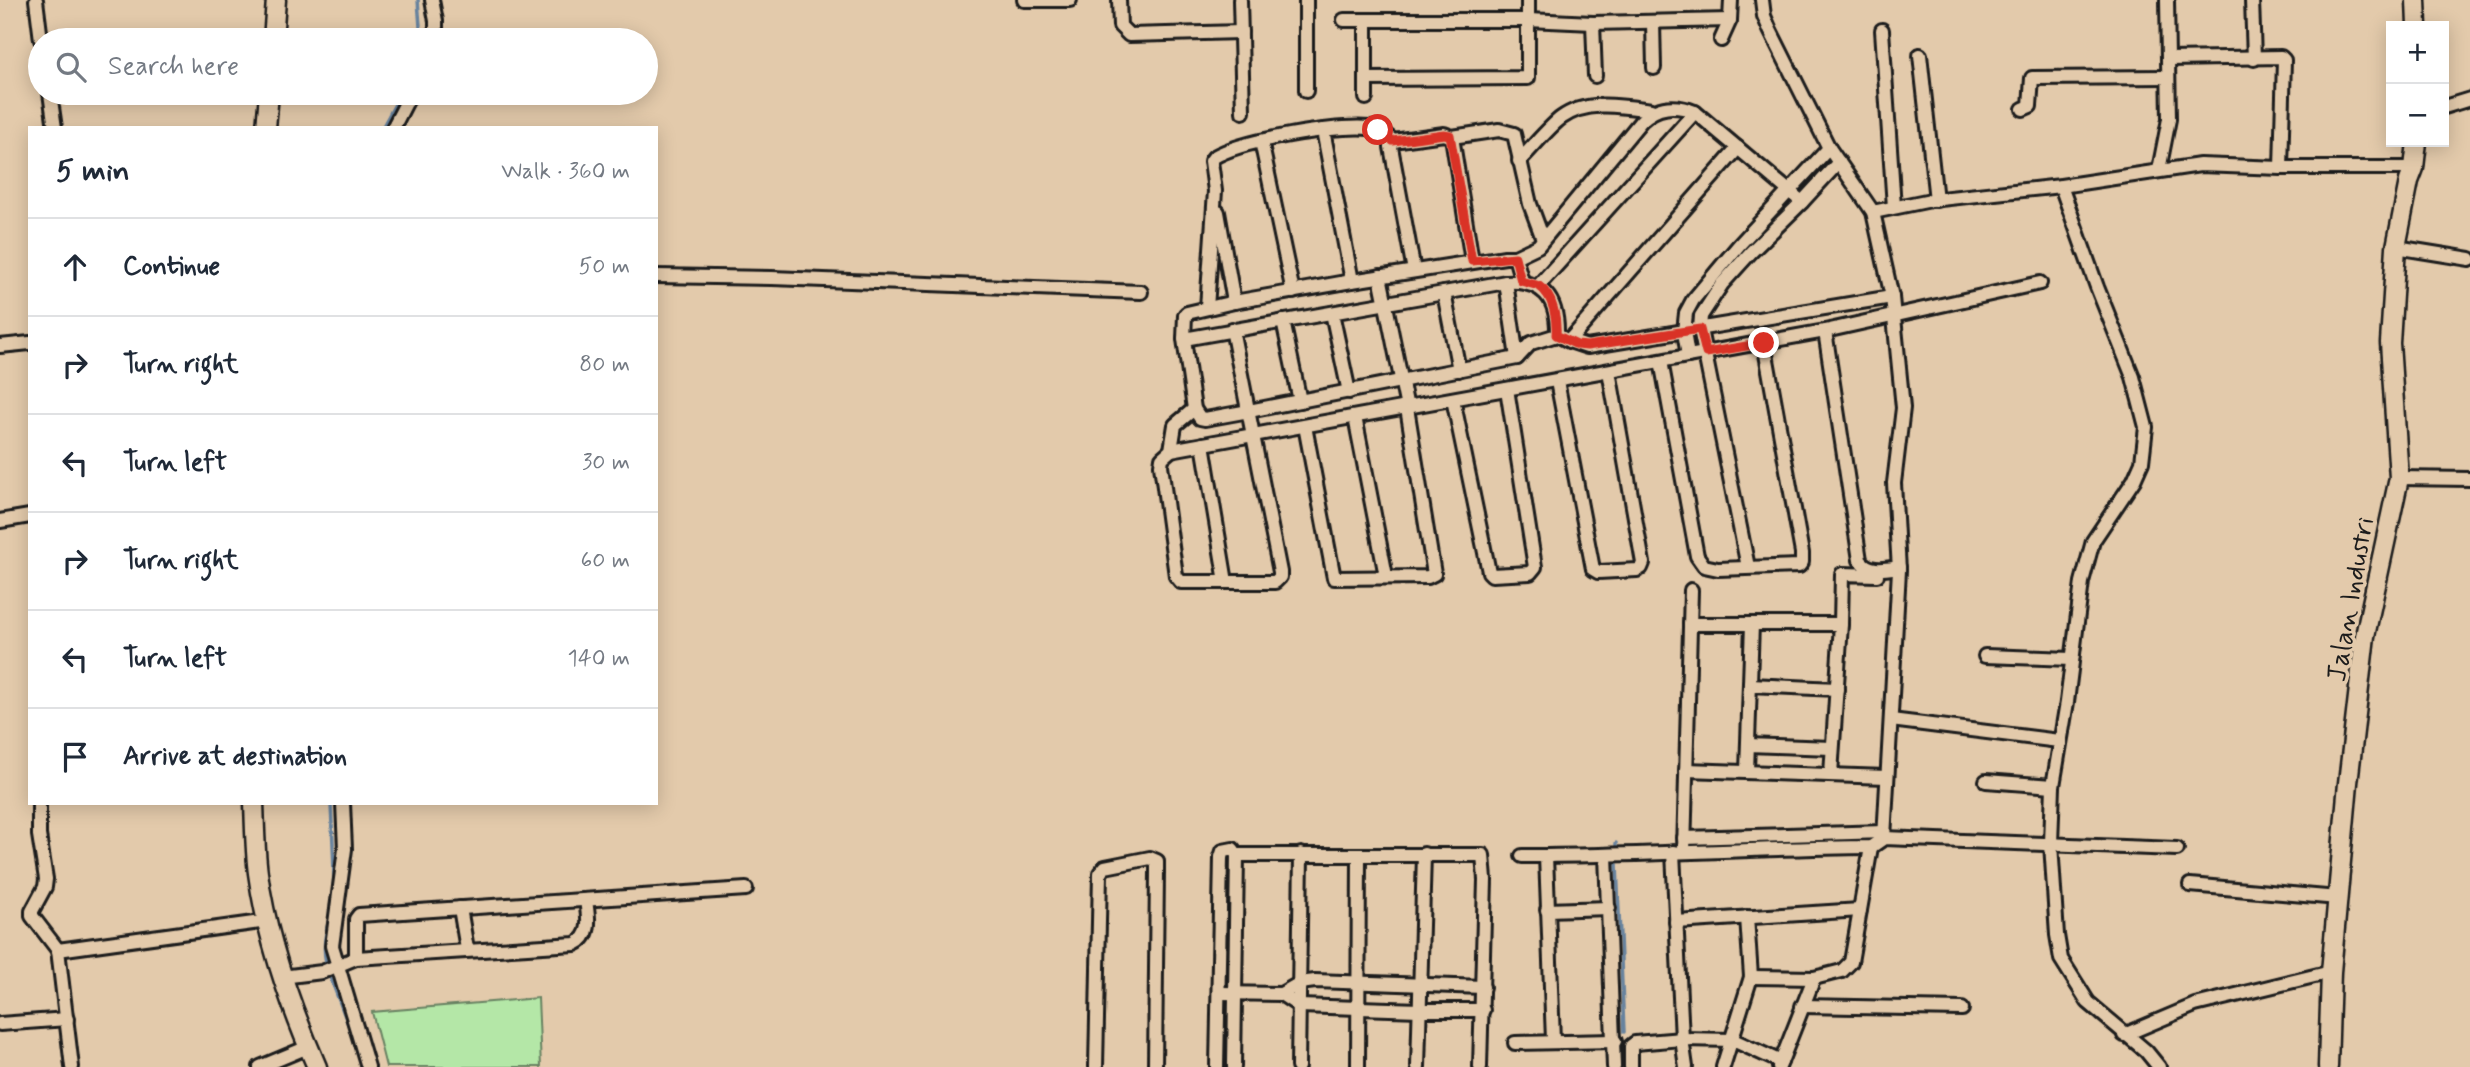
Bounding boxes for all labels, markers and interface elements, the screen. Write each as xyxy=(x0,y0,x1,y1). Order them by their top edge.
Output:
map controls xyxy=(2386,21,2449,147)
button: + xyxy=(2386,21,2449,84)
search box xyxy=(28,28,658,105)
icon: search xyxy=(52,48,90,86)
text: Search here xyxy=(108,50,239,84)
button: − xyxy=(2386,84,2449,147)
route start xyxy=(1362,114,1393,145)
text: 5 min xyxy=(56,152,130,191)
text: Walk · 360 m xyxy=(501,157,630,187)
icon: ahead xyxy=(56,248,94,286)
text: Continue xyxy=(123,250,220,284)
text: 50 m xyxy=(579,252,630,282)
route end xyxy=(1748,327,1779,358)
icon: right xyxy=(56,346,94,384)
text: Turn right xyxy=(123,348,239,382)
text: 80 m xyxy=(579,350,630,380)
icon: left xyxy=(56,444,94,482)
text: Turn left xyxy=(123,446,227,480)
text: 30 m xyxy=(582,448,630,478)
street label: Jalan Industri xyxy=(2319,514,2384,685)
icon: right xyxy=(56,542,94,580)
text: Turn right xyxy=(123,544,239,578)
text: 60 m xyxy=(581,546,630,576)
icon: left xyxy=(56,640,94,678)
text: Turn left xyxy=(123,642,227,676)
text: 140 m xyxy=(567,644,630,674)
icon: arrive xyxy=(56,738,94,776)
text: Arrive at destination xyxy=(123,740,347,774)

